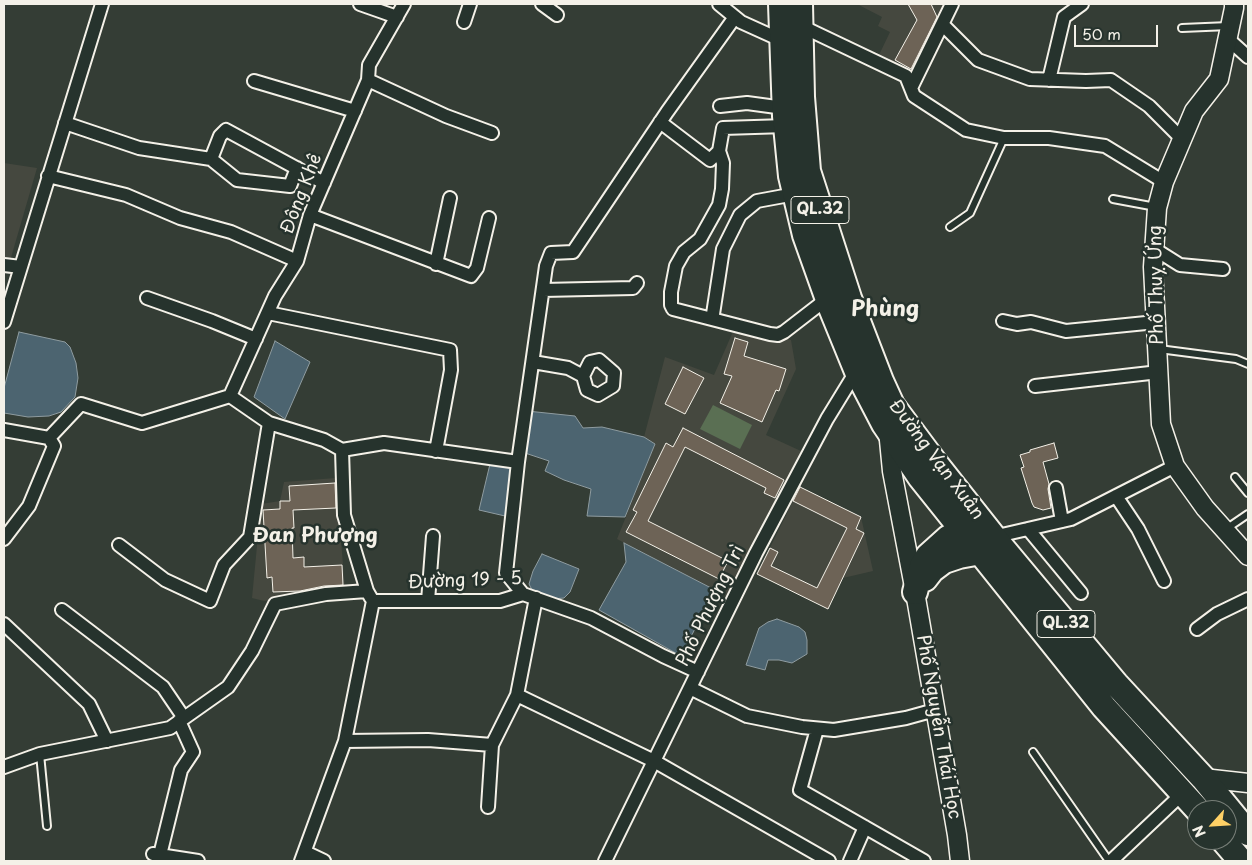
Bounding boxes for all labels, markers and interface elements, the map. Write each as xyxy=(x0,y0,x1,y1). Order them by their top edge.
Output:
scale bar xyxy=(1077,15,1161,47)
text: 50 m xyxy=(1082,22,1121,45)
street label: Đông Khê xyxy=(277,151,327,237)
road number: QL.32 xyxy=(791,196,849,224)
street label: Phố Thuỵ Ứng xyxy=(1145,225,1169,345)
district label: Phùng xyxy=(851,297,919,323)
street label: Đường Vạn Xuân xyxy=(884,396,988,524)
district label: Đan Phượng xyxy=(252,524,378,548)
street label: Phố Phượng Trì xyxy=(672,542,750,670)
street label: Đường 19 - 5 xyxy=(408,568,522,594)
road number: QL.32 xyxy=(1037,610,1095,638)
street label: Phố Nguyễn Thái Học xyxy=(911,633,965,821)
north arrow xyxy=(1187,800,1237,850)
text: N xyxy=(1187,822,1211,841)

